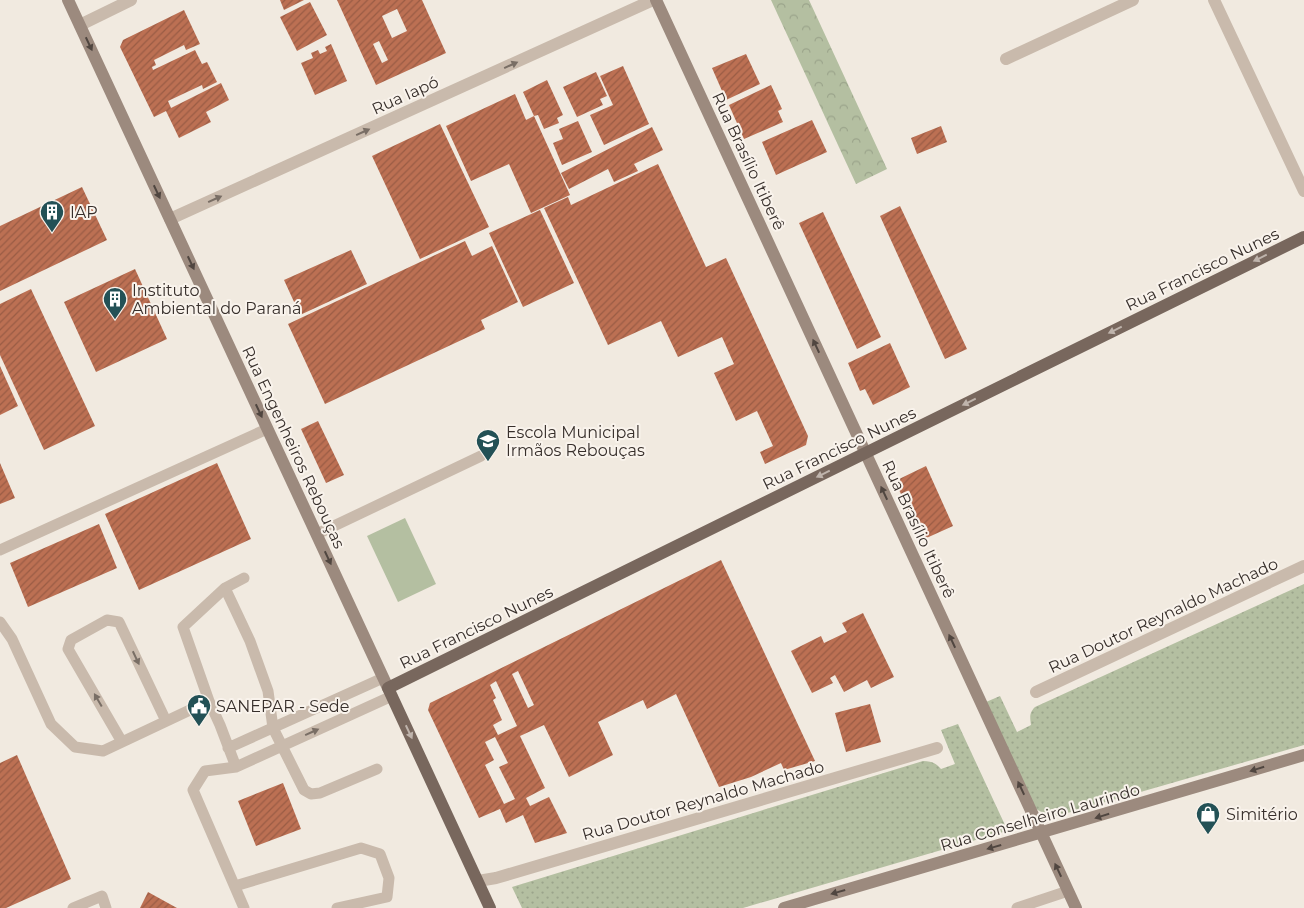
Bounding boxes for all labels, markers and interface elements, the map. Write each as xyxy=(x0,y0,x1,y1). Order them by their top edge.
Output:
one-way arrow xyxy=(85,37,93,51)
one-way arrow xyxy=(504,60,518,68)
street label: Rua Iapó xyxy=(369,72,442,119)
street label: Rua Brasílio Itiberê xyxy=(708,89,789,233)
one-way arrow xyxy=(356,127,370,135)
one-way arrow xyxy=(153,184,162,199)
one-way arrow xyxy=(208,194,222,202)
building icon: IAP xyxy=(39,199,65,233)
place label: IAP xyxy=(70,203,98,222)
street label: Rua Francisco Nunes xyxy=(1123,224,1282,315)
one-way arrow xyxy=(1253,254,1267,262)
one-way arrow xyxy=(187,256,195,270)
place label: Instituto Ambiental do Paraná xyxy=(132,281,301,318)
building icon: Instituto Ambiental do Paraná xyxy=(102,286,128,320)
one-way arrow xyxy=(1107,326,1122,334)
one-way arrow xyxy=(812,339,820,353)
street label: Rua Engenheiros Rebouças xyxy=(238,343,349,552)
one-way arrow xyxy=(962,398,976,406)
street label: Rua Francisco Nunes xyxy=(760,403,919,494)
one-way arrow xyxy=(255,404,263,418)
place label: Escola Municipal Irmãos Rebouças xyxy=(506,423,645,460)
school or university icon: Escola Municipal Irmãos Rebouças xyxy=(475,428,501,462)
street label: Rua Brasílio Itiberê xyxy=(878,457,959,601)
one-way arrow xyxy=(816,470,830,478)
one-way arrow xyxy=(880,486,888,500)
one-way arrow xyxy=(324,551,332,565)
street label: Rua Doutor Reynaldo Machado xyxy=(1045,554,1281,677)
street label: Rua Francisco Nunes xyxy=(397,582,556,673)
one-way arrow xyxy=(948,634,956,648)
one-way arrow xyxy=(133,651,141,665)
one-way arrow xyxy=(93,693,102,707)
public building icon: SANEPAR - Sede xyxy=(186,693,212,727)
place label: SANEPAR - Sede xyxy=(216,697,349,716)
one-way arrow xyxy=(405,725,413,739)
one-way arrow xyxy=(305,728,319,736)
street label: Rua Doutor Reynaldo Machado xyxy=(580,757,826,844)
one-way arrow xyxy=(1250,765,1265,773)
street label: Rua Conselheiro Laurindo xyxy=(938,780,1142,855)
one-way arrow xyxy=(1016,781,1024,795)
shop icon: Simitério xyxy=(1195,801,1221,835)
place label: Simitério xyxy=(1226,805,1298,824)
one-way arrow xyxy=(1094,812,1109,820)
one-way arrow xyxy=(987,844,1002,852)
one-way arrow xyxy=(1054,863,1062,877)
one-way arrow xyxy=(831,889,846,897)

